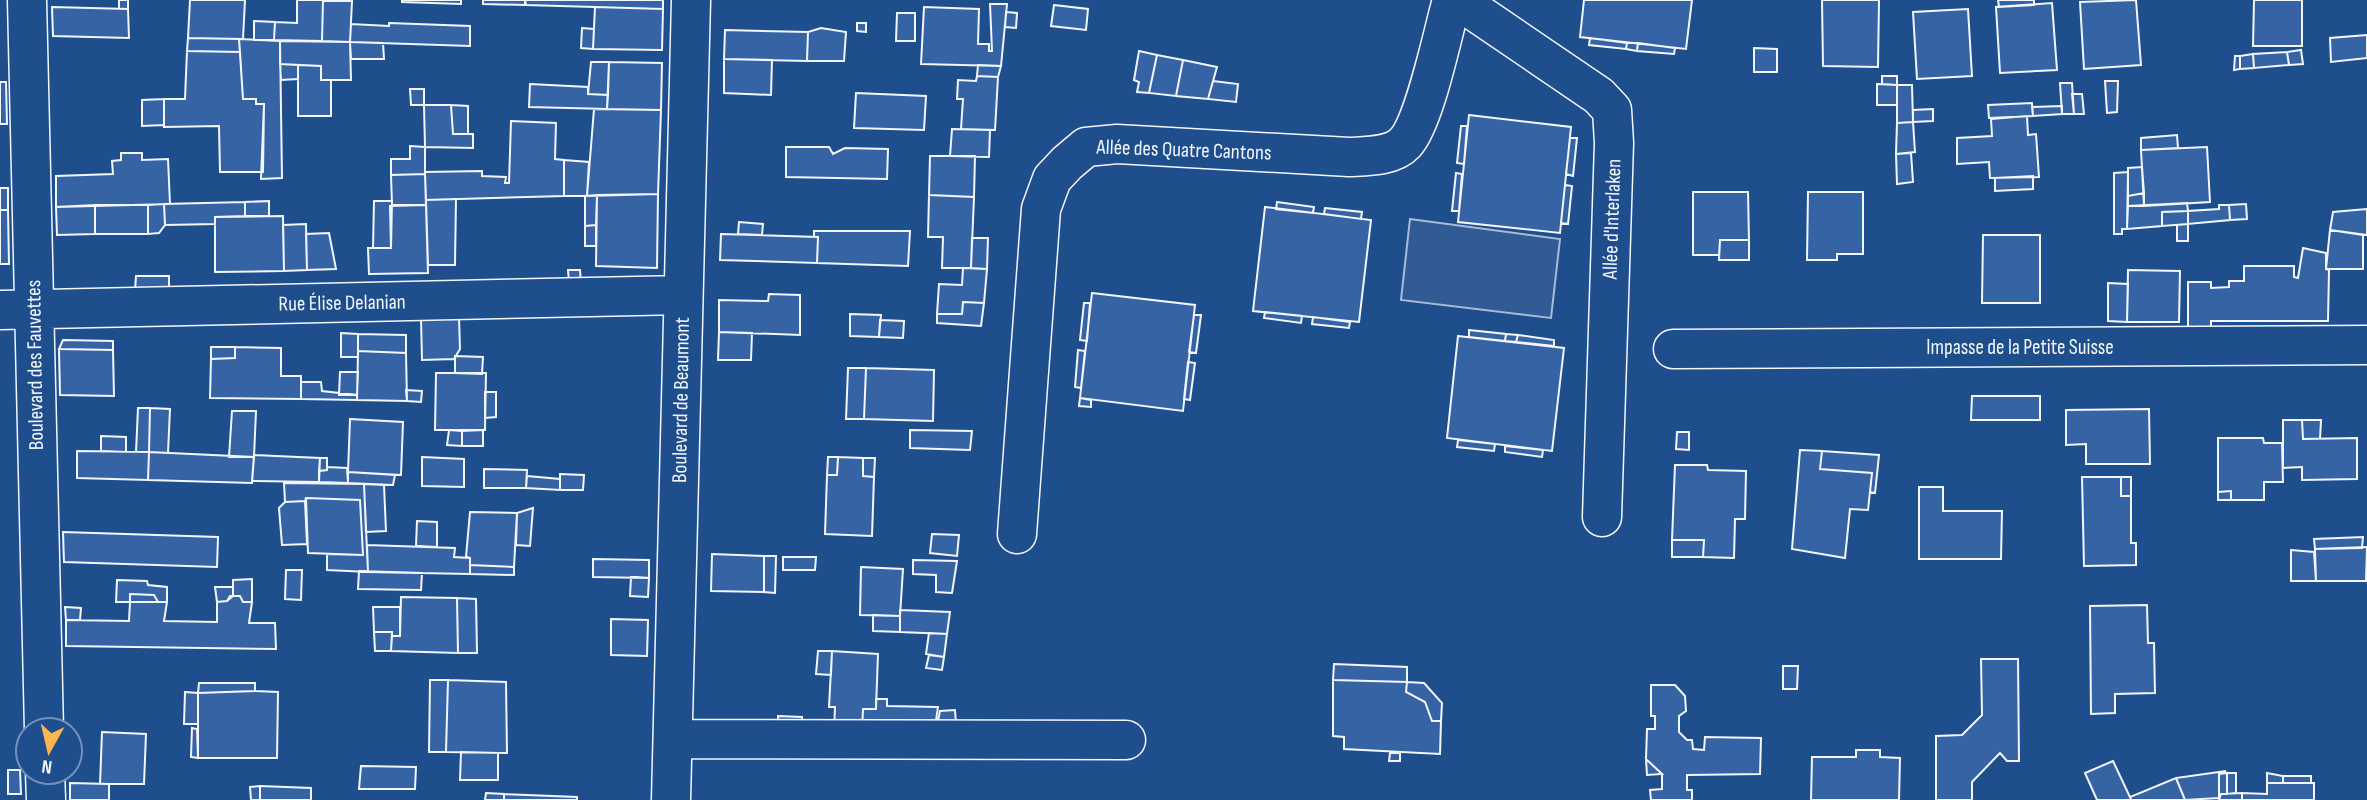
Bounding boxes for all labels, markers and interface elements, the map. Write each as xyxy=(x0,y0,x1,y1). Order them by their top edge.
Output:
street label: Allée des Quatre Cantons xyxy=(1095,134,1272,166)
street label: Allée d'Interlaken xyxy=(1597,158,1627,281)
street label: Boulevard des Fauvettes xyxy=(21,280,49,450)
street label: Rue Élise Delanian xyxy=(278,289,406,317)
street label: Boulevard de Beaumont xyxy=(667,317,695,483)
street label: Impasse de la Petite Suisse xyxy=(1926,335,2114,360)
north arrow xyxy=(14,716,84,786)
text: N xyxy=(40,754,53,778)

